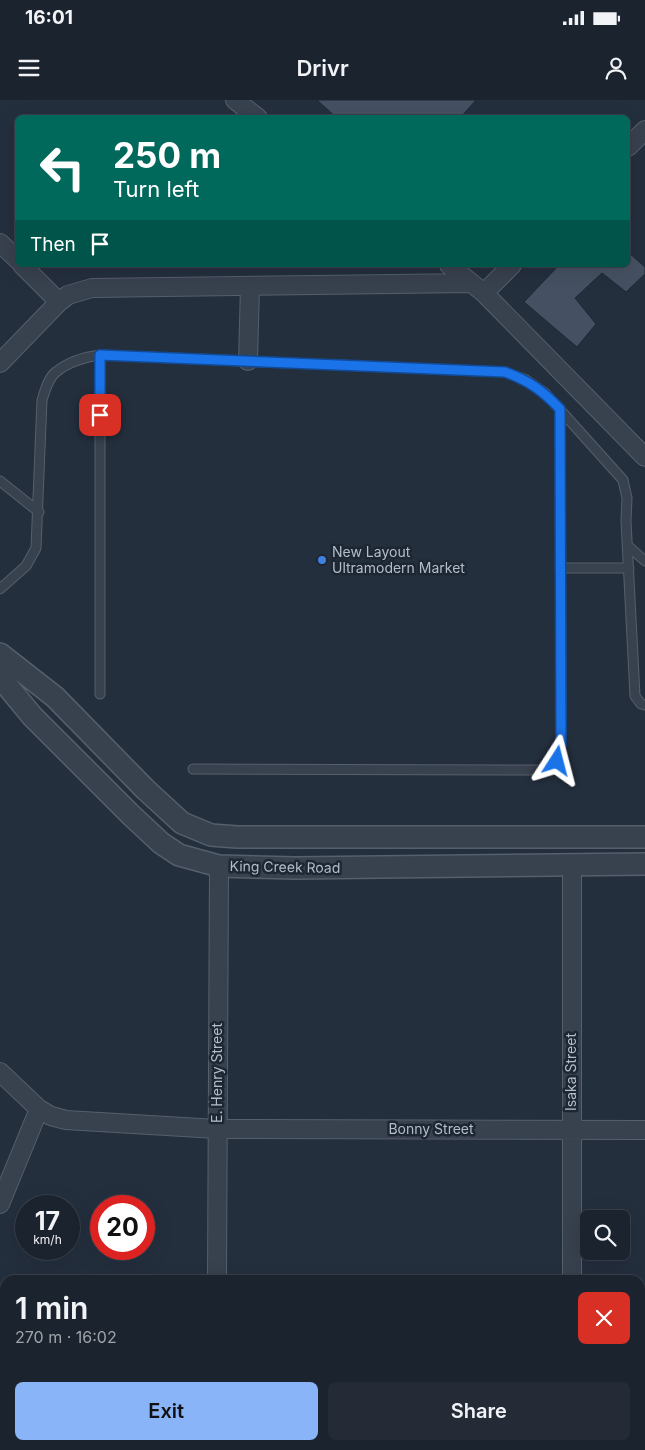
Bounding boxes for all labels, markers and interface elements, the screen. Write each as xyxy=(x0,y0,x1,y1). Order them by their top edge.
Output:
text: 16:01 xyxy=(25,6,73,29)
icon: menu xyxy=(15,54,43,82)
icon: person xyxy=(602,54,630,82)
text: Drivr xyxy=(296,55,349,81)
text: 250 m xyxy=(113,134,221,176)
icon: left xyxy=(30,135,95,200)
text: Turn left xyxy=(113,176,199,202)
icon: arrive xyxy=(86,230,114,258)
text: Then xyxy=(30,233,76,256)
pin xyxy=(79,394,121,436)
icon: arrive xyxy=(86,401,114,429)
place label: New Layout Ultramodern Market xyxy=(332,543,465,576)
marker: New Layout Ultramodern Market xyxy=(316,554,328,566)
position arrow xyxy=(530,734,582,786)
street label: King Creek Road xyxy=(229,857,341,876)
street label: E. Henry Street xyxy=(208,1023,225,1123)
street label: Isaka Street xyxy=(562,1033,579,1111)
street label: Bonny Street xyxy=(388,1120,474,1137)
speed limit sign: 20 xyxy=(90,1195,155,1260)
text: 17 xyxy=(35,1206,60,1236)
map controls xyxy=(580,1210,630,1260)
button: search xyxy=(580,1210,630,1260)
text: km/h xyxy=(33,1232,62,1247)
text: 1 min xyxy=(15,1290,88,1326)
button: close xyxy=(578,1292,630,1344)
text: 270 m · 16:02 xyxy=(15,1327,117,1347)
button: Exit xyxy=(15,1382,318,1440)
button: Share xyxy=(328,1382,630,1440)

